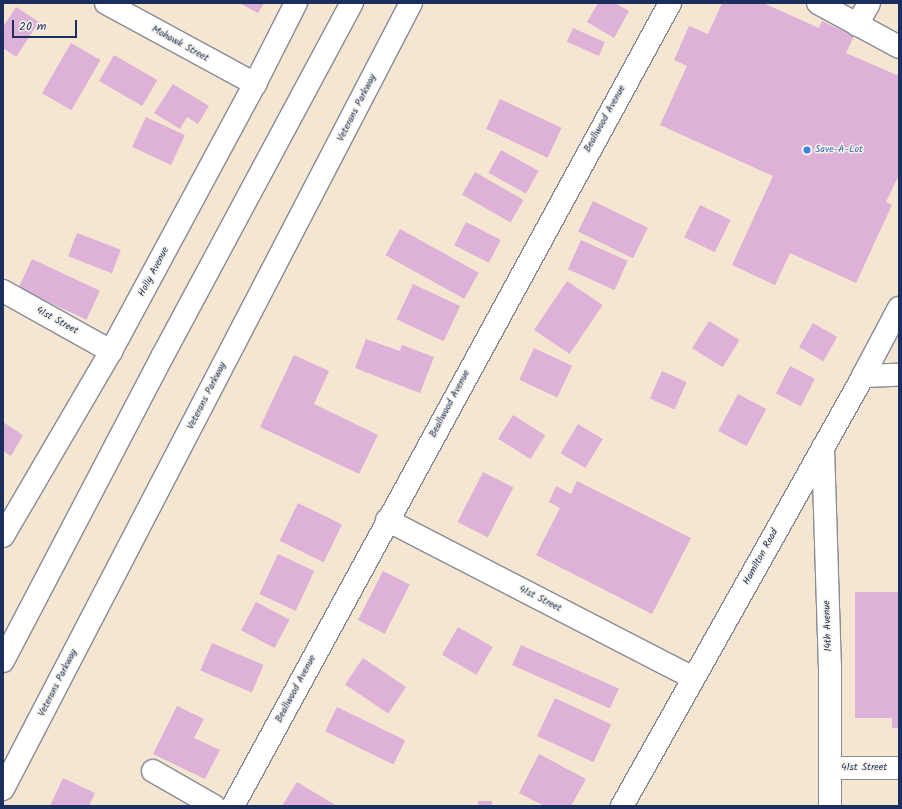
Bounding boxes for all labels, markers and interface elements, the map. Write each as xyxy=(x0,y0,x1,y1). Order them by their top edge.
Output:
scale bar xyxy=(14,12,79,38)
text: 20 m xyxy=(19,17,46,36)
street label: Mohawk Street xyxy=(149,23,211,65)
street label: Veterans Parkway xyxy=(335,72,379,144)
street label: Beallwood Avenue xyxy=(582,83,628,155)
place label: Save-A-Lot xyxy=(815,144,863,156)
marker: Save-A-Lot xyxy=(802,145,812,155)
street label: Holly Avenue xyxy=(136,245,172,299)
street label: 41st Street xyxy=(34,305,80,337)
street label: Veterans Parkway xyxy=(185,360,229,432)
street label: Beallwood Avenue xyxy=(427,368,473,440)
street label: Hamilton Road xyxy=(741,527,781,587)
street label: 41st Street xyxy=(517,583,563,615)
street label: 14th Avenue xyxy=(821,600,835,652)
street label: Veterans Parkway xyxy=(36,647,80,719)
street label: Beallwood Avenue xyxy=(273,653,319,725)
street label: 41st Street xyxy=(841,762,887,774)

